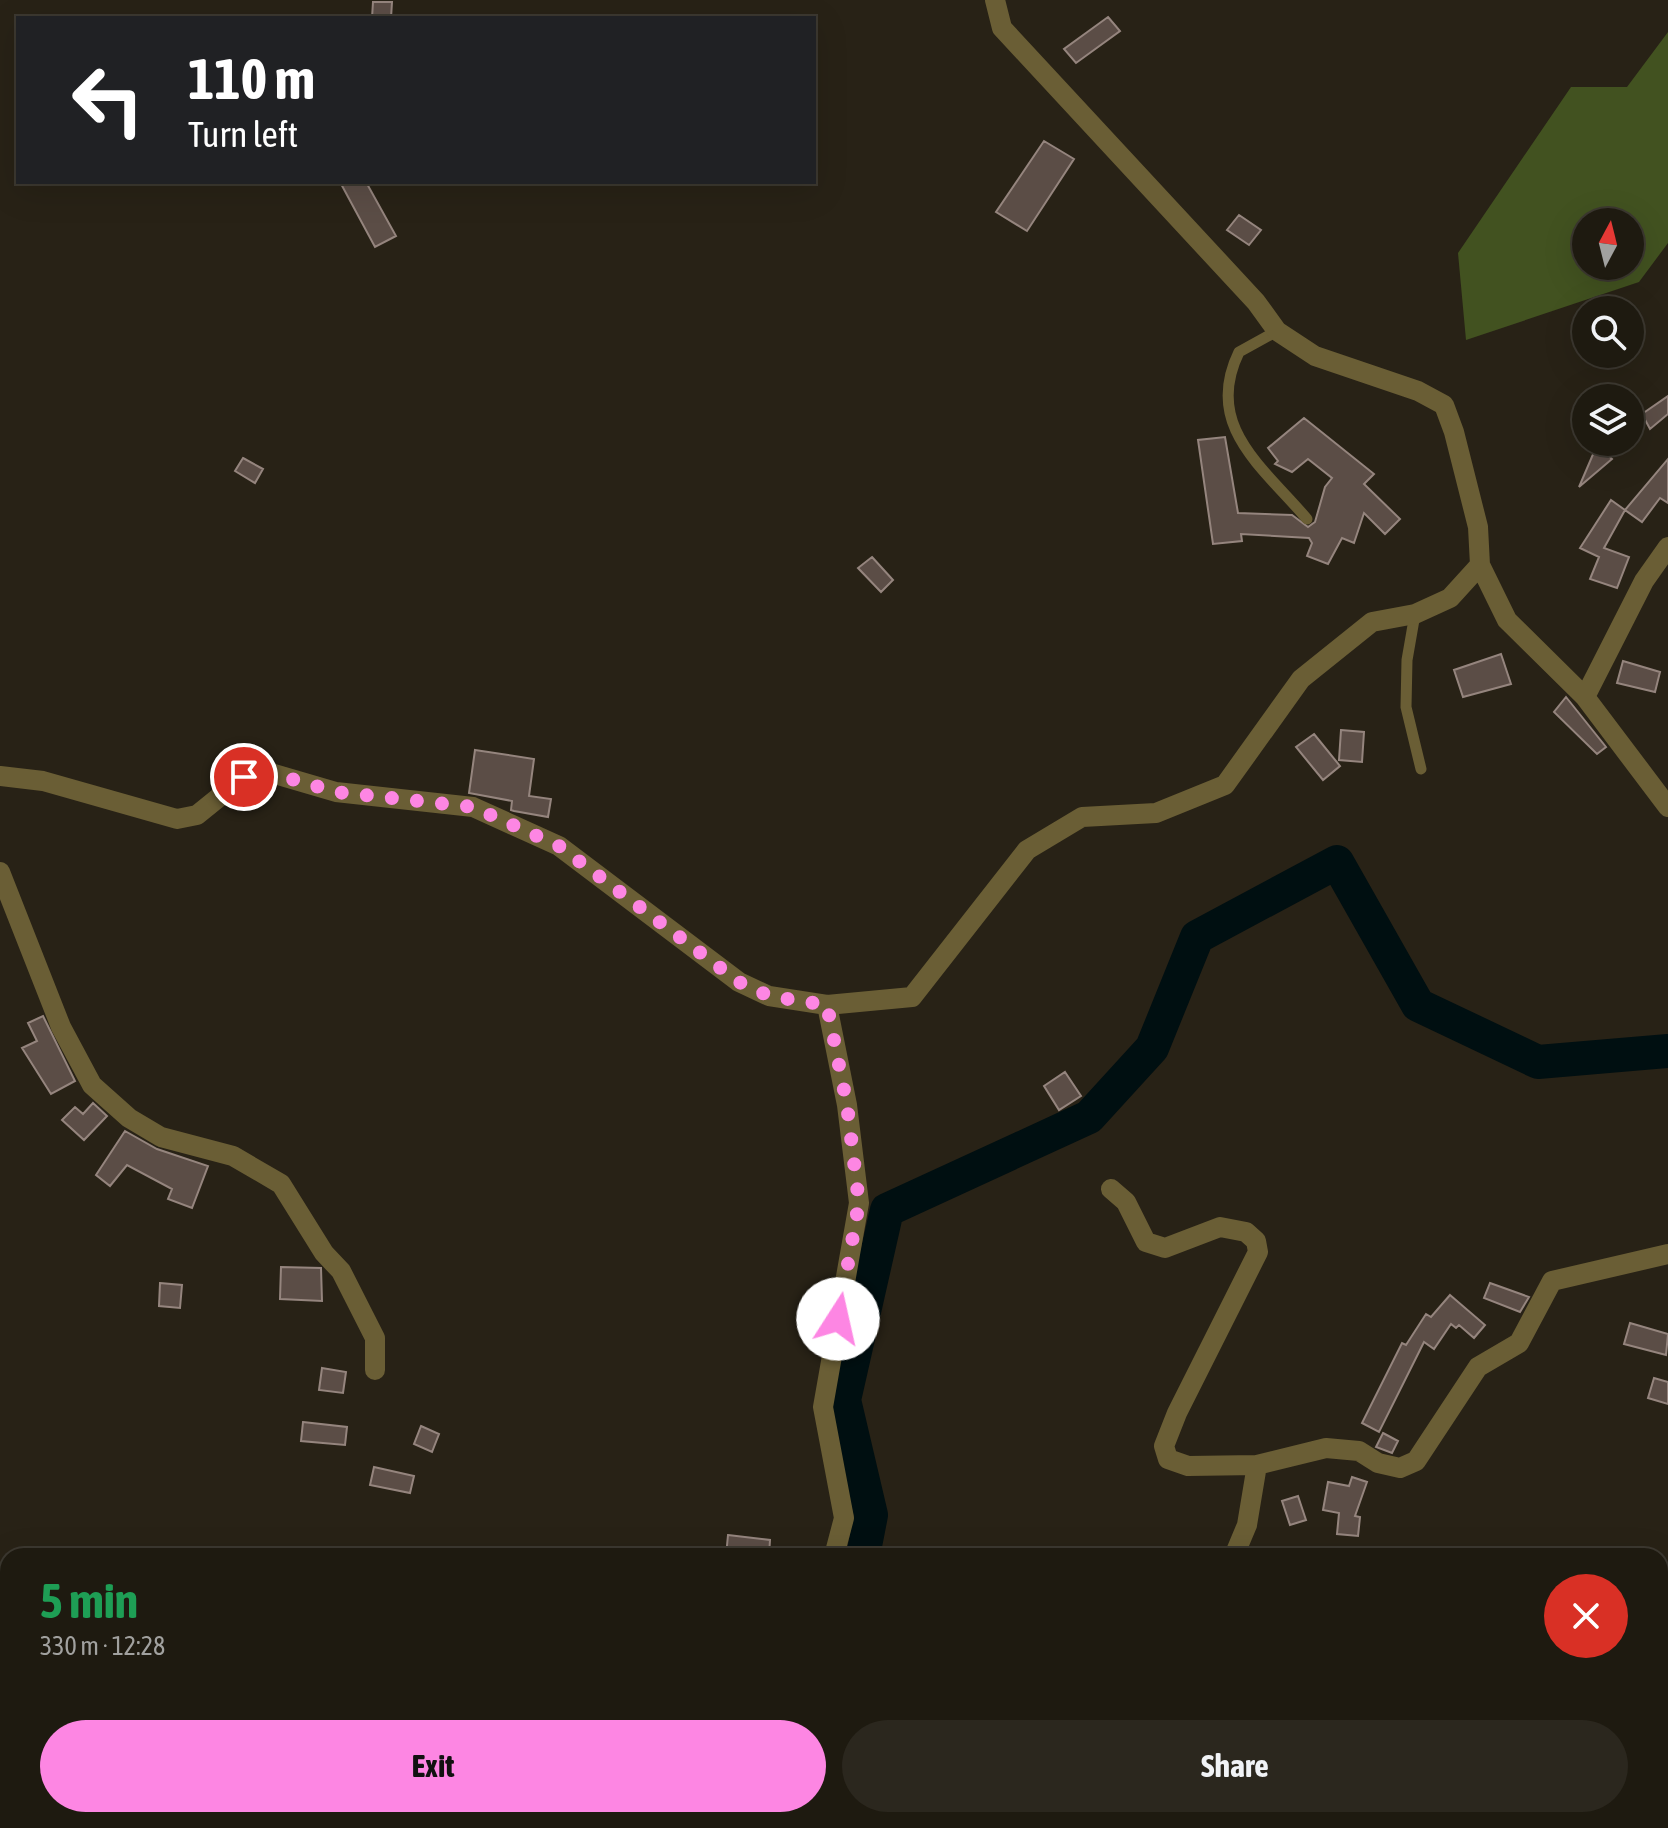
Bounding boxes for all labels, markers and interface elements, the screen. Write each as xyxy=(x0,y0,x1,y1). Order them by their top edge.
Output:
text: 110 m xyxy=(188,47,315,111)
icon: left xyxy=(56,48,160,152)
text: Turn left xyxy=(188,113,298,155)
north arrow xyxy=(1572,208,1644,280)
map controls xyxy=(1572,208,1644,456)
button: search xyxy=(1572,296,1644,368)
button: layers xyxy=(1572,384,1644,456)
pin xyxy=(210,743,278,811)
icon: arrive xyxy=(222,755,266,799)
position arrow xyxy=(796,1277,880,1361)
text: 5 min xyxy=(40,1573,138,1628)
button: close xyxy=(1544,1574,1628,1658)
text: 330 m · 12:28 xyxy=(40,1631,165,1661)
button: Exit xyxy=(40,1720,826,1812)
button: Share xyxy=(842,1720,1628,1812)

